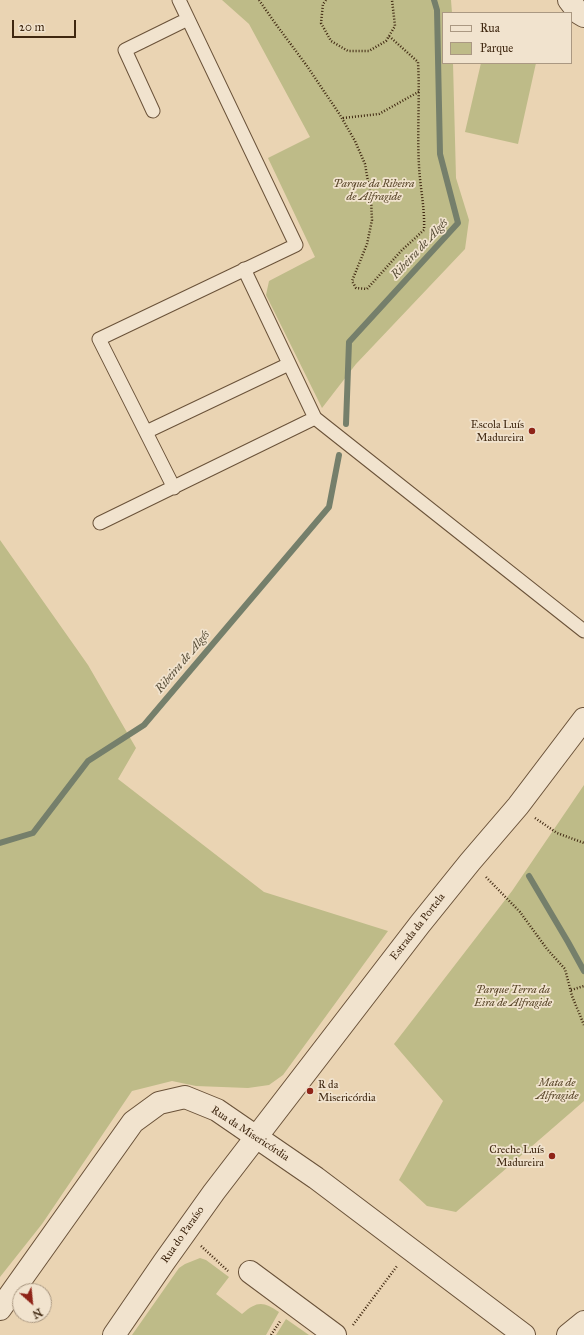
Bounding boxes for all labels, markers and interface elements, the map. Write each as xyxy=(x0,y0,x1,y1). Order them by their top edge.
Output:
scale bar xyxy=(14,12,78,38)
legend xyxy=(442,12,572,64)
text: 20 m xyxy=(19,20,45,34)
text: Rua xyxy=(480,21,500,35)
text: Parque xyxy=(480,41,513,55)
park label: Parque da Ribeira de Alfragide xyxy=(334,177,414,203)
water label: Ribeira de Algés xyxy=(388,216,452,282)
place label: Escola Luís Madureira xyxy=(471,418,524,444)
marker: Escola Luís Madureira xyxy=(527,426,537,436)
water label: Ribeira de Algés xyxy=(153,628,213,696)
street label: Estrada da Portela xyxy=(388,891,448,963)
park label: Parque Terra da Eira de Alfragide xyxy=(474,983,552,1009)
park label: Mata de Alfragide xyxy=(536,1076,578,1102)
place label: R da Misericórdia xyxy=(318,1078,376,1104)
marker: R da Misericórdia xyxy=(305,1086,315,1096)
street label: Rua da Misericórdia xyxy=(208,1104,292,1164)
place label: Creche Luís Madureira xyxy=(489,1143,544,1169)
marker: Creche Luís Madureira xyxy=(547,1151,557,1161)
street label: Rua do Paraíso xyxy=(159,1204,207,1266)
north arrow xyxy=(12,1283,52,1323)
text: N xyxy=(30,1305,44,1321)

